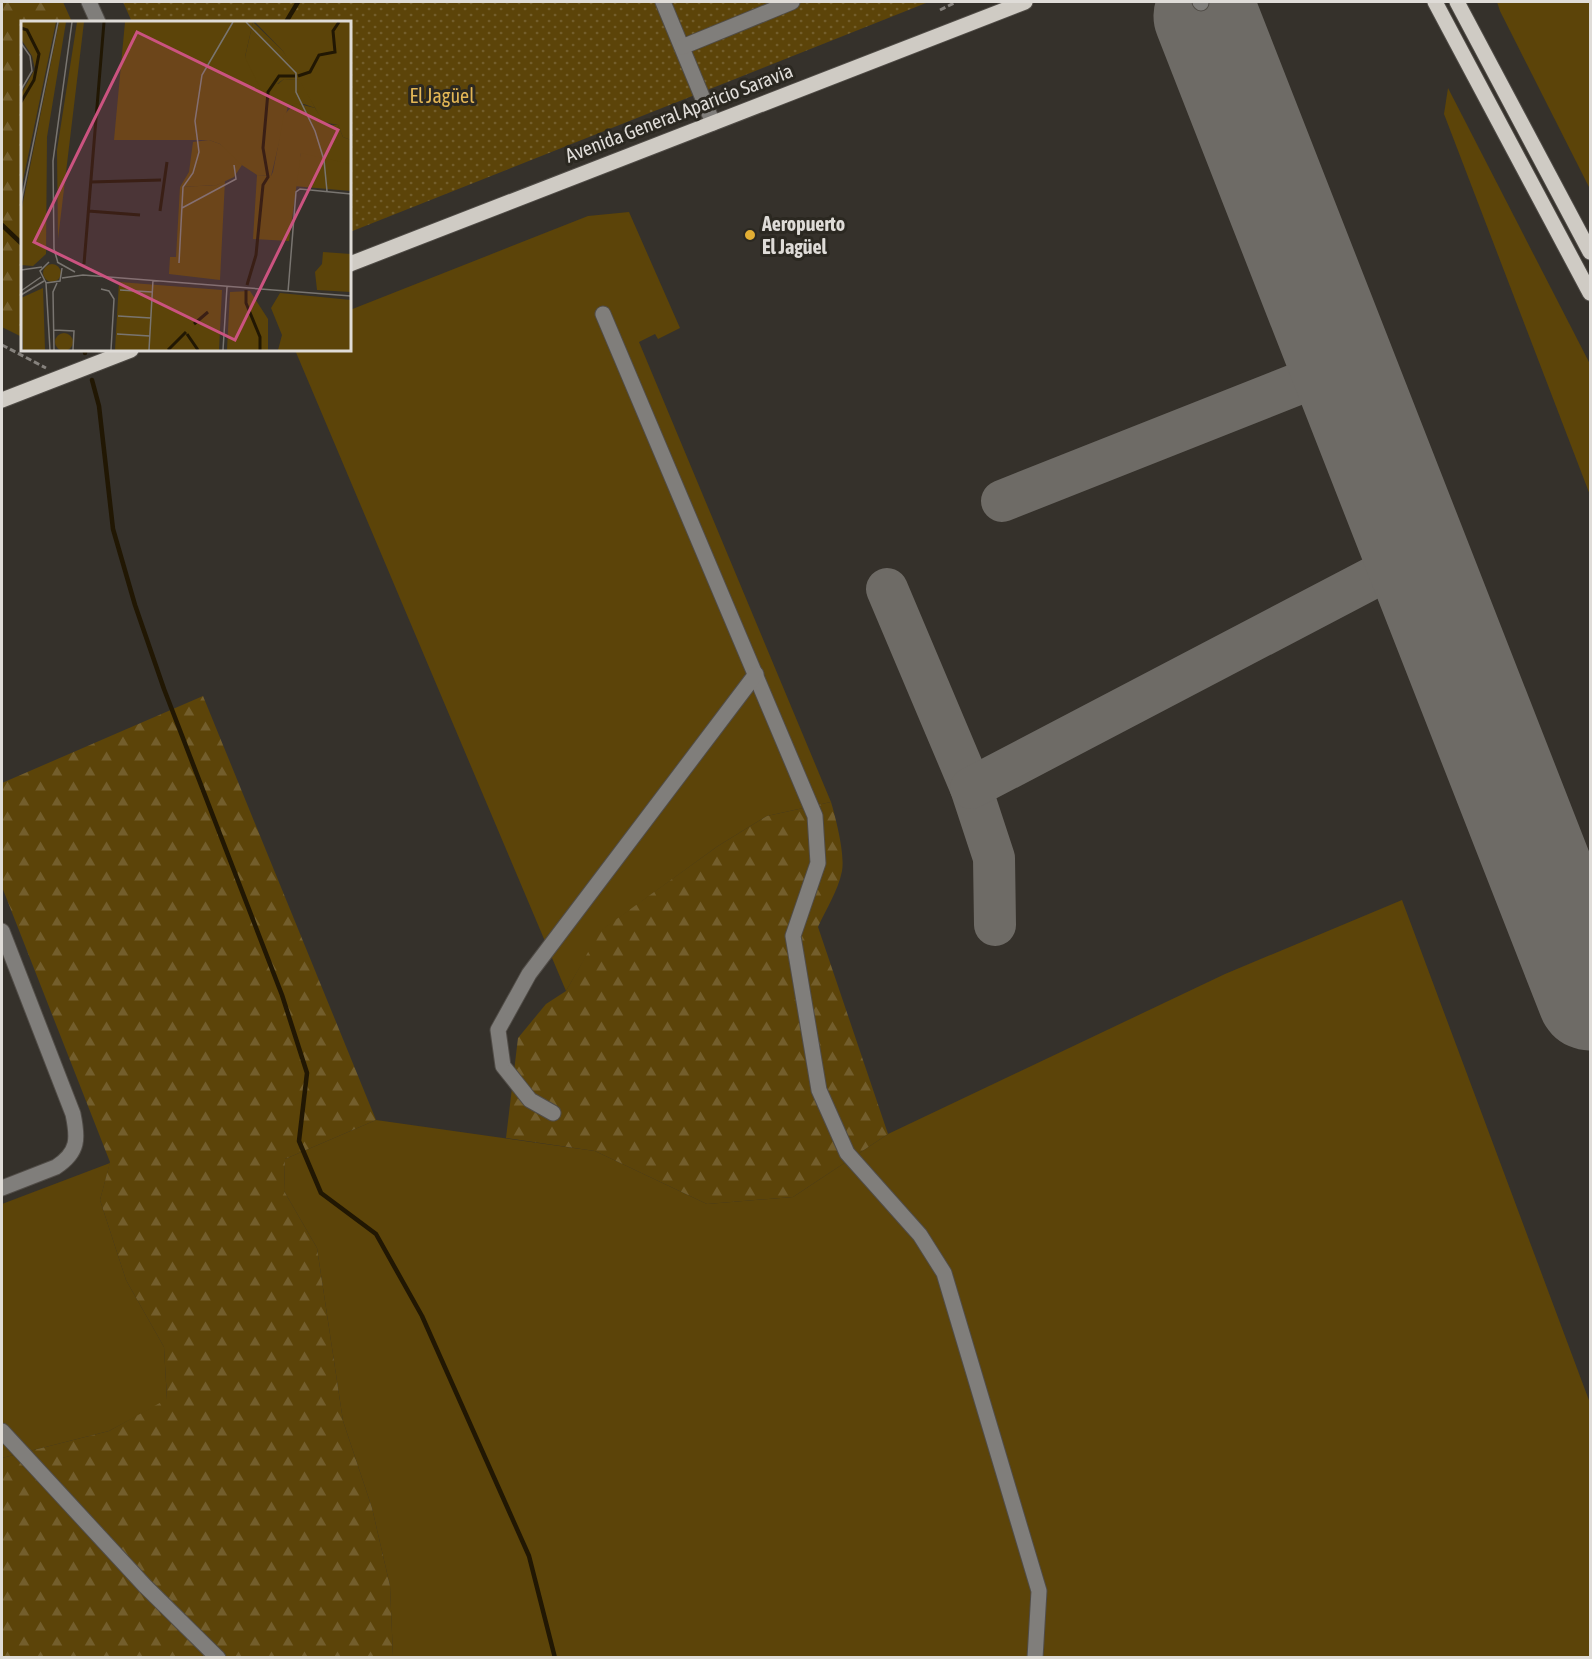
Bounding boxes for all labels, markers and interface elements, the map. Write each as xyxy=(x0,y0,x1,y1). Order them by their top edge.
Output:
inset map xyxy=(21,21,351,351)
street label: Avenida General Aparicio Saravia xyxy=(562,58,796,167)
park label: El Jagüel xyxy=(410,84,475,107)
place label: Aeropuerto El Jagüel xyxy=(761,212,845,258)
marker: Aeropuerto El Jagüel xyxy=(743,228,757,242)

